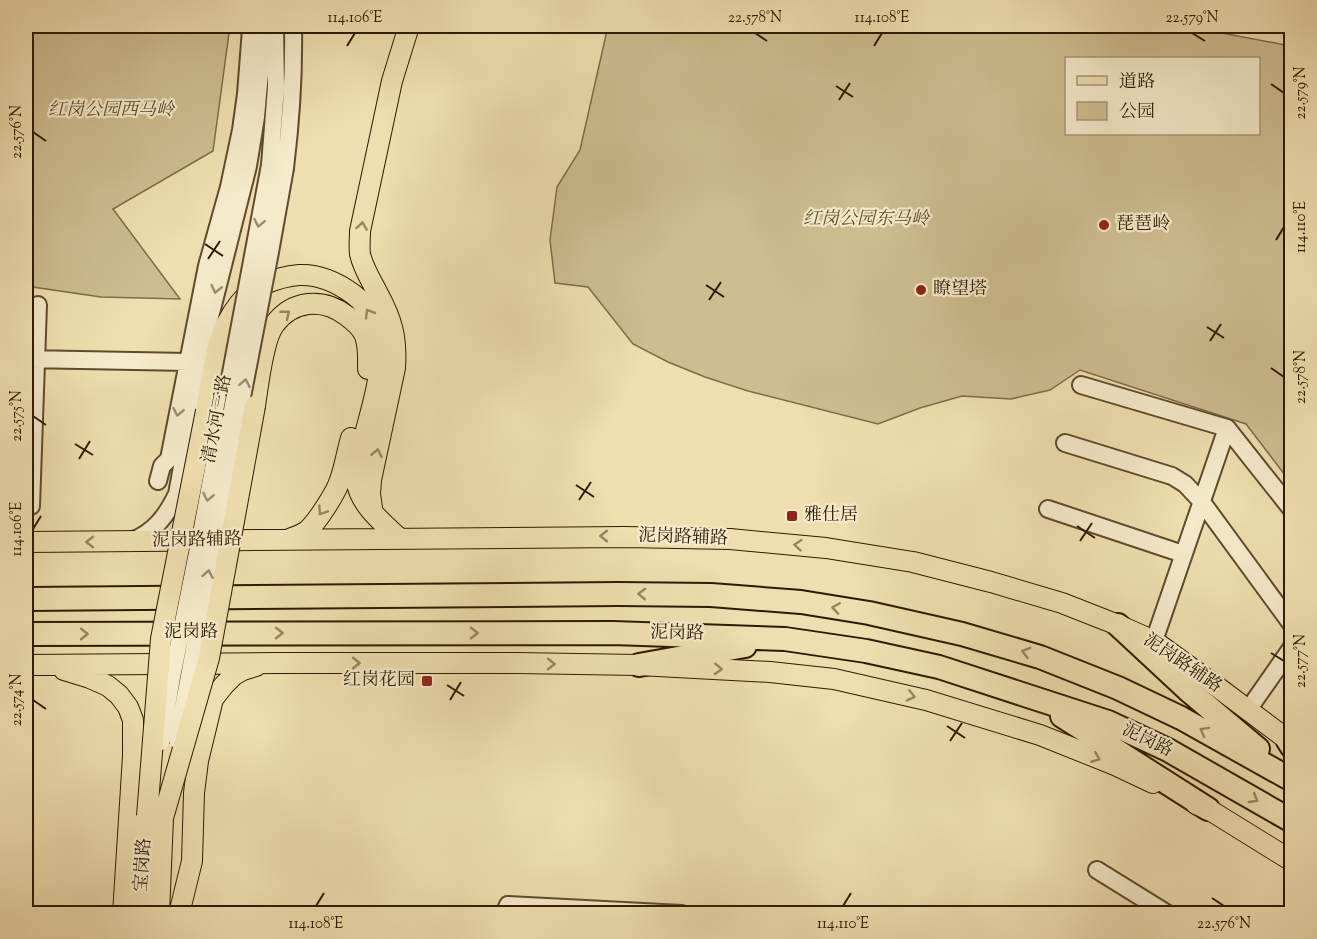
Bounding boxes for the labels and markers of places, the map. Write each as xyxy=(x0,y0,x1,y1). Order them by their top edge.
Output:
place label: 琵琶岭 xyxy=(1116,212,1170,238)
marker: 琵琶岭 xyxy=(1097,218,1111,232)
place label: 瞭望塔 xyxy=(933,277,987,303)
marker: 瞭望塔 xyxy=(914,283,928,297)
place label: 雅仕居 xyxy=(804,503,858,529)
marker: 雅仕居 xyxy=(785,509,799,523)
place label: 红岗花园 xyxy=(343,668,415,694)
marker: 红岗花园 xyxy=(420,674,434,688)

